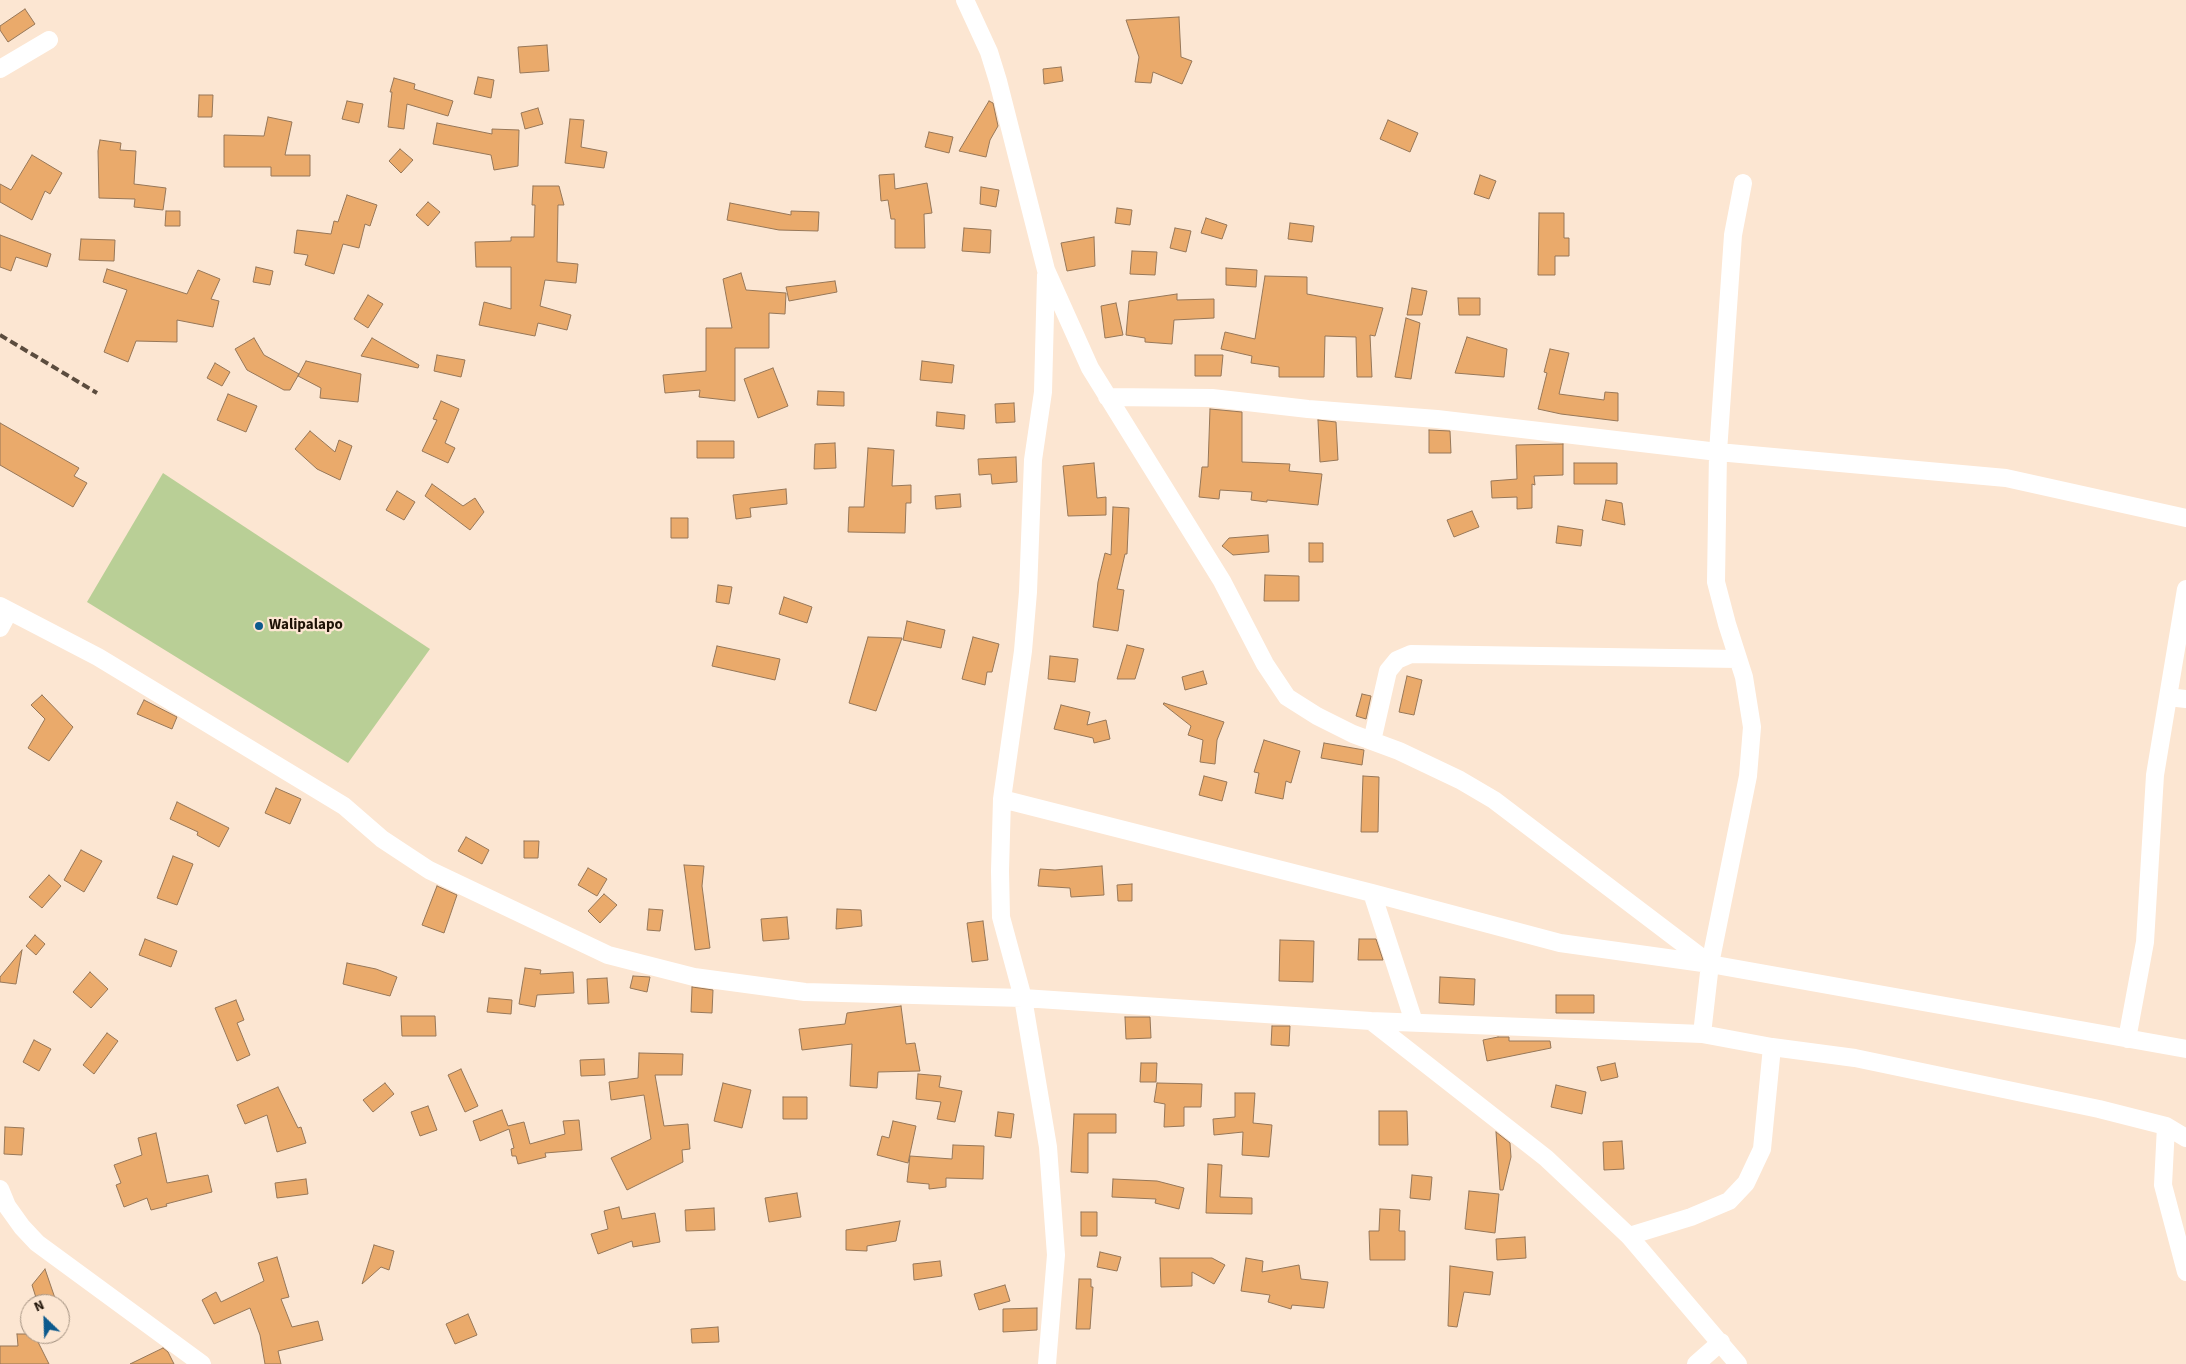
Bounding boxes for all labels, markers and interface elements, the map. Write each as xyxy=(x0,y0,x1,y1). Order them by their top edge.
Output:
place label: Walipalapo xyxy=(269,617,343,635)
marker: Walipalapo xyxy=(253,620,265,632)
north arrow xyxy=(20,1294,70,1344)
text: N xyxy=(31,1295,48,1317)

